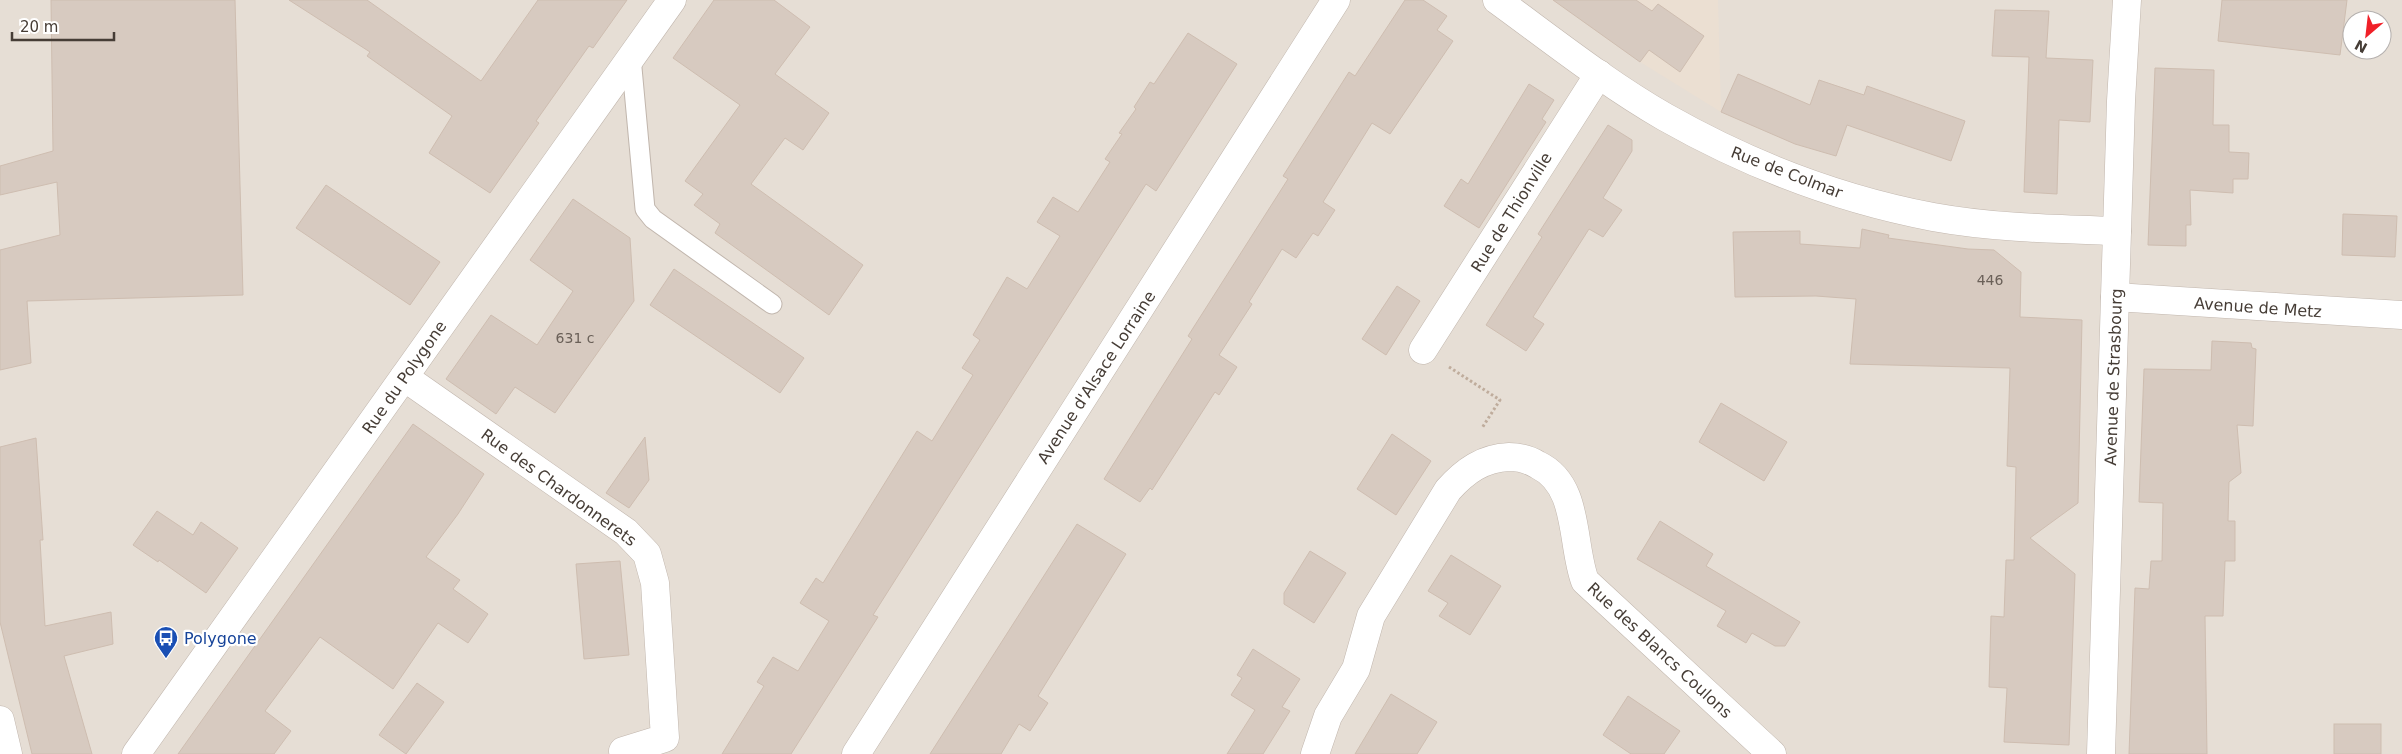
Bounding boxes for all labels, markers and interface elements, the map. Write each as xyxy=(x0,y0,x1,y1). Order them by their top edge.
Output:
scale bar xyxy=(12,10,115,42)
north arrow xyxy=(2342,10,2392,60)
text: 20 m xyxy=(20,18,58,36)
text: N xyxy=(2352,37,2370,56)
street label: Rue de Colmar xyxy=(1728,142,1846,203)
street label: Rue de Thionville xyxy=(1467,149,1556,276)
house number: 446 xyxy=(1977,272,2003,288)
street label: Avenue d'Alsace Lorraine xyxy=(1033,287,1159,467)
street label: Avenue de Strasbourg xyxy=(2101,288,2126,466)
street label: Avenue de Metz xyxy=(2193,294,2322,321)
street label: Rue du Polygone xyxy=(358,317,450,437)
house number: 631 c xyxy=(556,330,594,346)
street label: Rue des Chardonnerets xyxy=(477,425,640,550)
street label: Rue des Blancs Coulons xyxy=(1584,579,1736,722)
bus stop icon: Polygone xyxy=(153,625,179,659)
place label: Polygone xyxy=(184,629,257,648)

